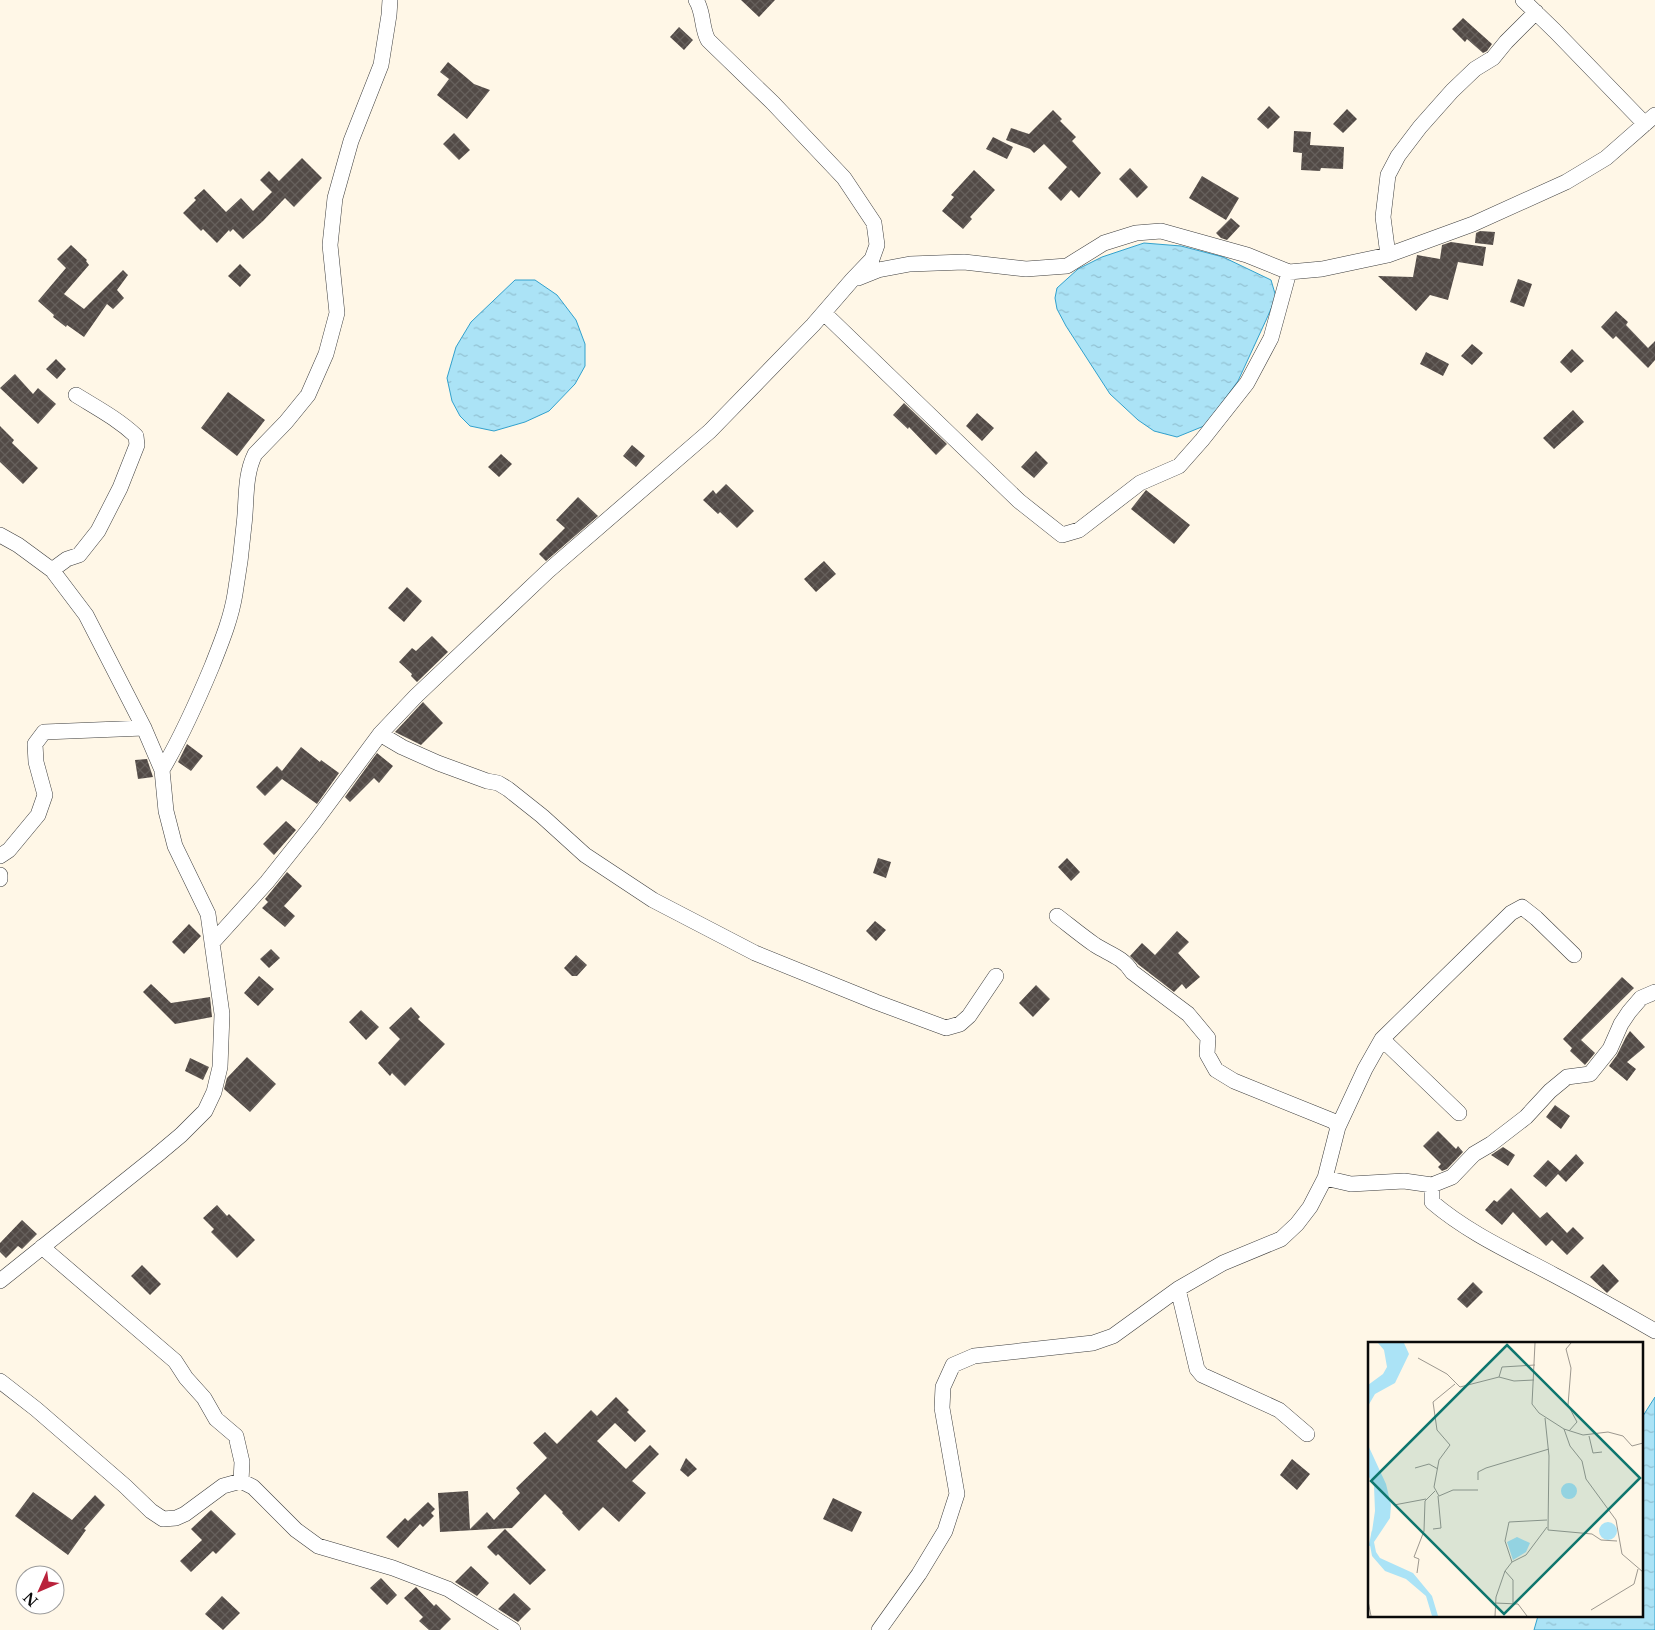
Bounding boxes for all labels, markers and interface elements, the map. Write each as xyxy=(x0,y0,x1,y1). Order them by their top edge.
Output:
inset map xyxy=(1368,1342,1642,1618)
north arrow xyxy=(15,1565,65,1615)
text: N xyxy=(20,1588,42,1610)

